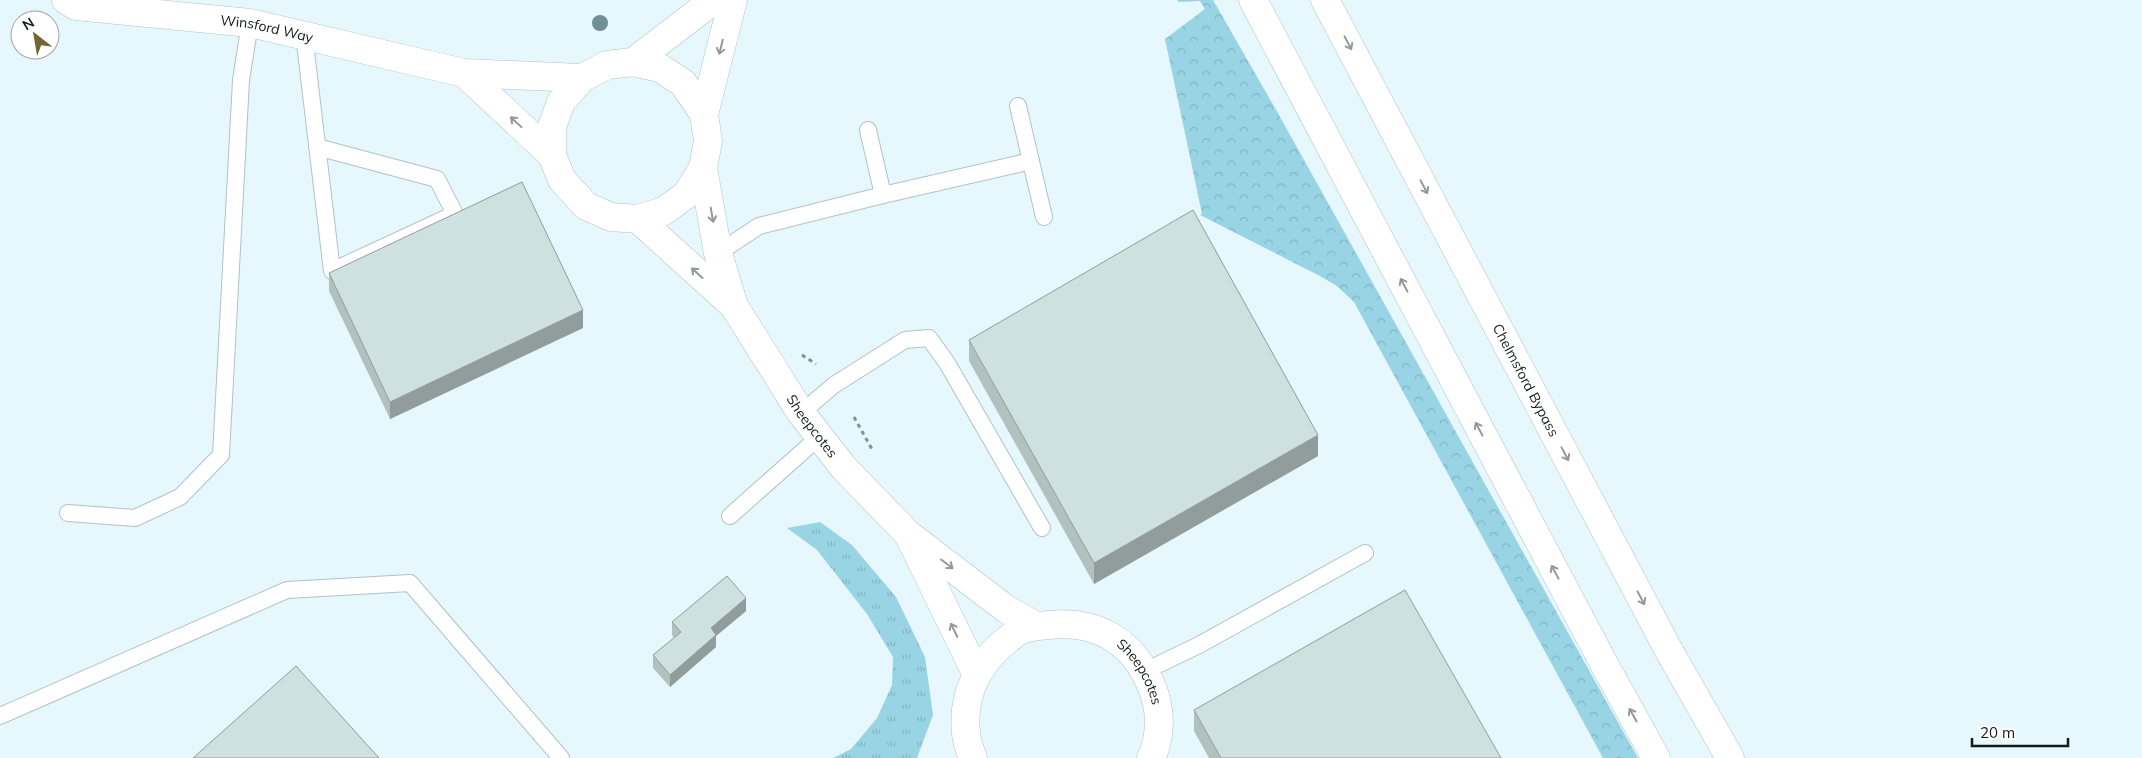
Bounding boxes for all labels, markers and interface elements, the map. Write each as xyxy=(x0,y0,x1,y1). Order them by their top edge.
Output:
north arrow xyxy=(10,10,60,60)
street label: Winsford Way xyxy=(220,11,316,47)
text: N xyxy=(19,13,37,34)
one-way arrow xyxy=(1343,35,1353,50)
one-way arrow xyxy=(715,39,725,55)
one-way arrow xyxy=(510,116,523,128)
one-way arrow xyxy=(1419,179,1429,193)
one-way arrow xyxy=(707,207,717,223)
one-way arrow xyxy=(691,267,704,279)
one-way arrow xyxy=(1398,278,1408,293)
street label: Chelmsford Bypass xyxy=(1489,321,1563,440)
street label: Sheepcotes xyxy=(783,391,842,461)
one-way arrow xyxy=(1474,422,1484,437)
one-way arrow xyxy=(1561,446,1570,461)
one-way arrow xyxy=(940,558,953,569)
one-way arrow xyxy=(1550,566,1560,580)
one-way arrow xyxy=(1636,590,1646,605)
one-way arrow xyxy=(949,623,958,638)
street label: Sheepcotes xyxy=(1113,635,1166,706)
one-way arrow xyxy=(1627,709,1637,723)
scale bar xyxy=(1972,716,2068,748)
text: 20 m xyxy=(1980,723,2015,742)

